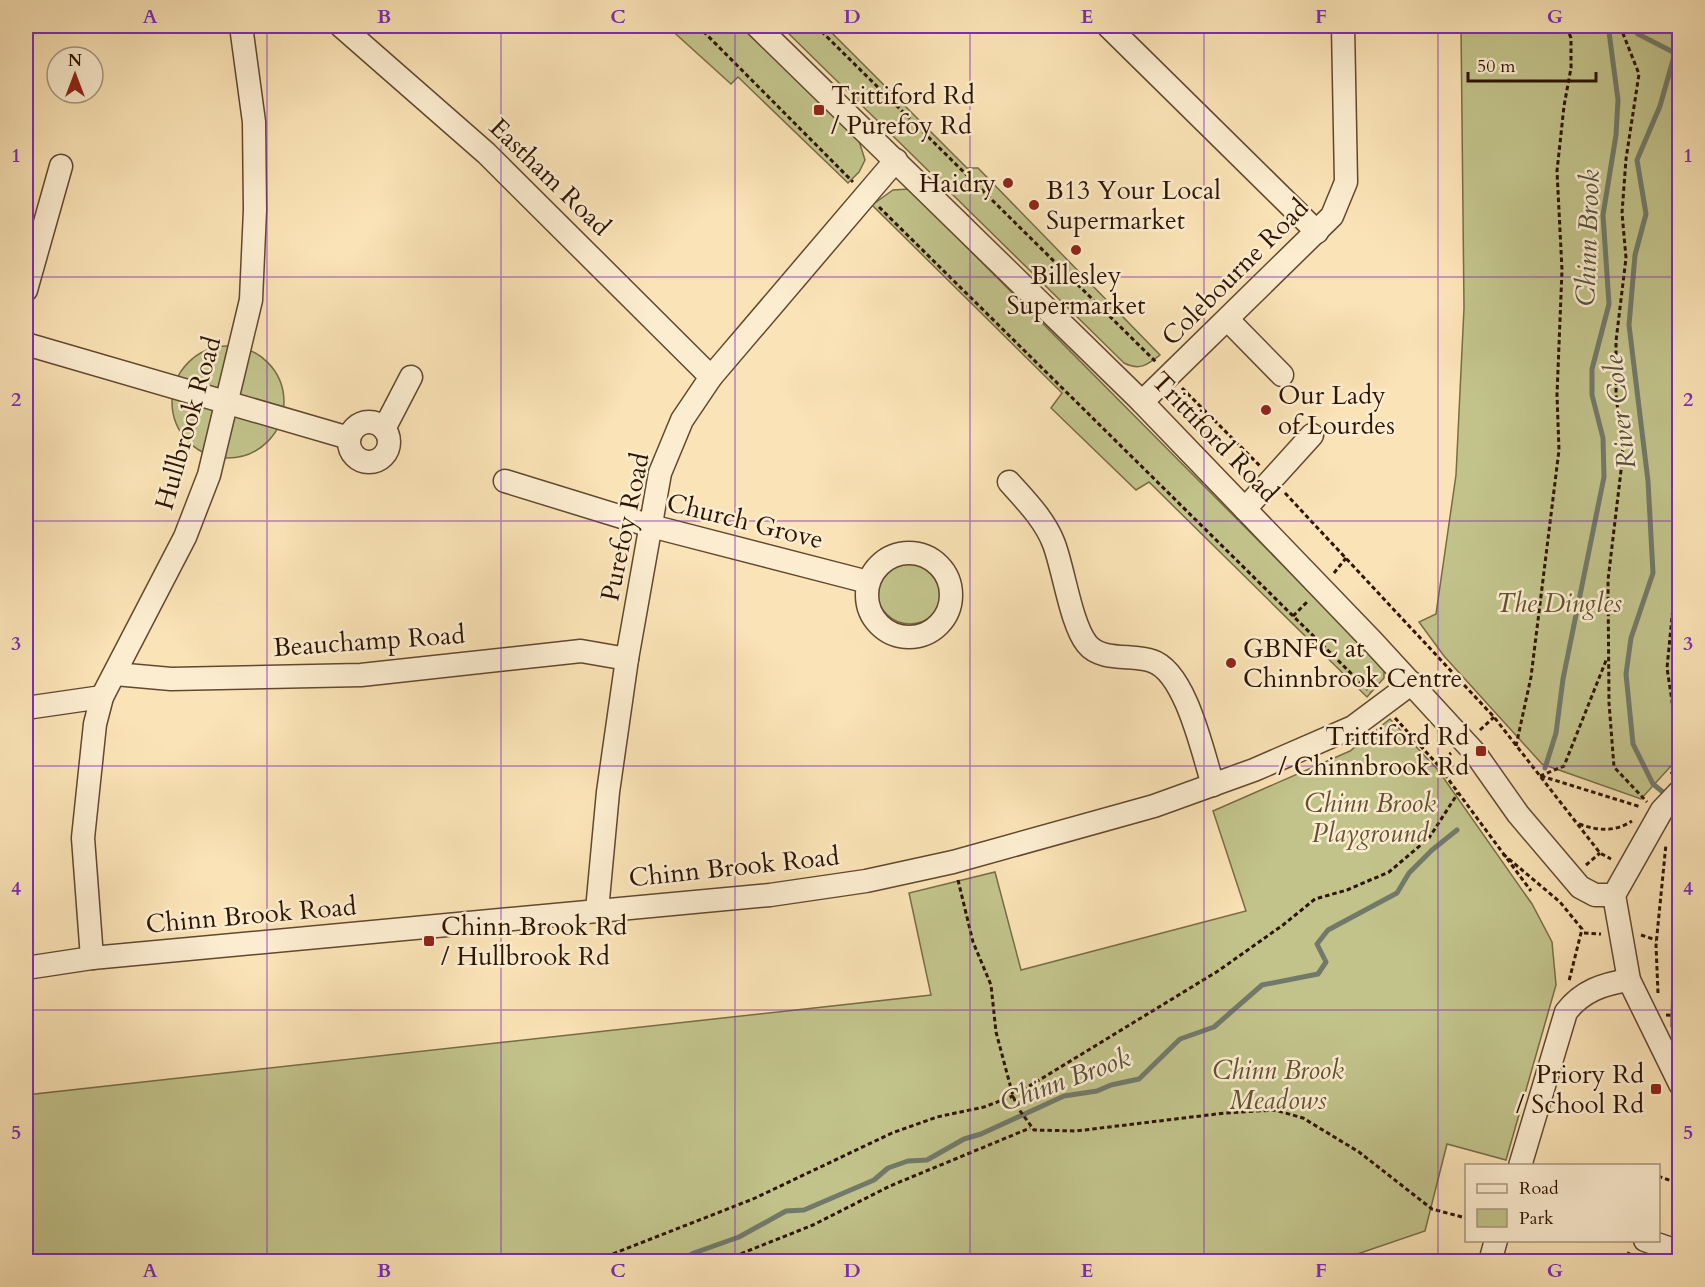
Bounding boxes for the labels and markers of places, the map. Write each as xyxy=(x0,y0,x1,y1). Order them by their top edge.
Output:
place label: Trittiford Rd / Purefoy Rd xyxy=(831,78,975,143)
marker: Trittiford Rd / Purefoy Rd xyxy=(812,103,826,117)
place label: Haidry xyxy=(919,166,996,201)
place label: B13 Your Local Supermarket xyxy=(1046,173,1221,238)
marker: Haidry xyxy=(1001,176,1015,190)
marker: B13 Your Local Supermarket xyxy=(1027,198,1041,212)
marker: Billesley Supermarket xyxy=(1069,243,1083,257)
place label: Billesley Supermarket xyxy=(1006,258,1146,323)
place label: Our Lady of Lourdes xyxy=(1278,378,1395,443)
marker: Our Lady of Lourdes xyxy=(1259,403,1273,417)
place label: GBNFC at Chinnbrook Centre xyxy=(1243,631,1462,696)
marker: GBNFC at Chinnbrook Centre xyxy=(1224,656,1238,670)
place label: Trittiford Rd / Chinnbrook Rd xyxy=(1278,719,1469,784)
marker: Trittiford Rd / Chinnbrook Rd xyxy=(1474,744,1488,758)
place label: Chinn Brook Rd / Hullbrook Rd xyxy=(441,909,627,974)
marker: Chinn Brook Rd / Hullbrook Rd xyxy=(422,934,436,948)
place label: Priory Rd / School Rd xyxy=(1516,1057,1644,1122)
marker: Priory Rd / School Rd xyxy=(1649,1082,1663,1096)

